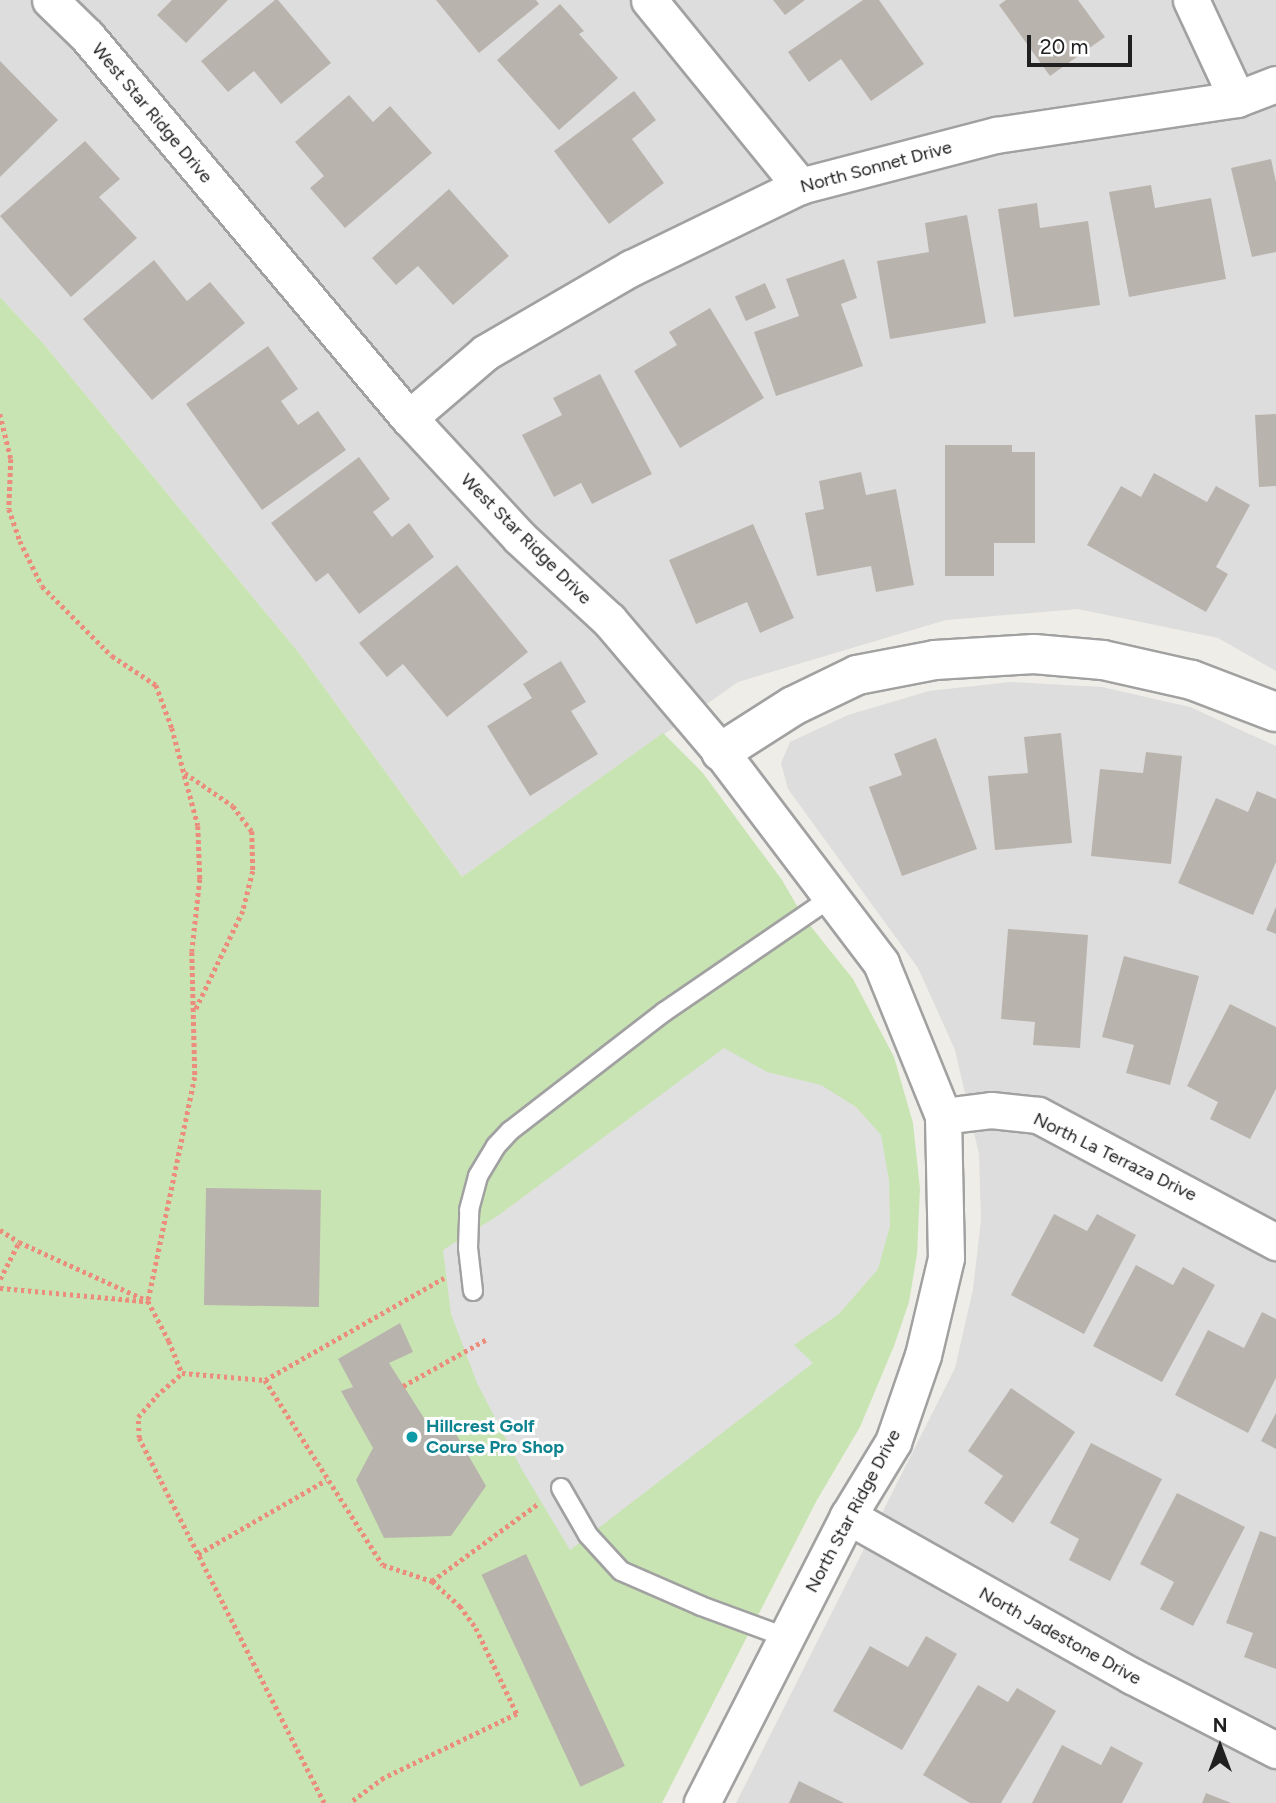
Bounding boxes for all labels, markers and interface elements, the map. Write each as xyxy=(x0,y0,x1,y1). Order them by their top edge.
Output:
scale bar xyxy=(1031,21,1136,65)
text: 20 m xyxy=(1040,34,1088,59)
street label: West Star Ridge Drive xyxy=(87,39,217,187)
street label: North Sonnet Drive xyxy=(798,136,954,198)
street label: West Star Ridge Drive xyxy=(456,469,596,609)
street label: North La Terraza Drive xyxy=(1030,1108,1200,1206)
place label: Hillcrest Golf Course Pro Shop xyxy=(426,1416,564,1458)
street label: North Star Ridge Drive xyxy=(801,1426,905,1596)
marker: Hillcrest Golf Course Pro Shop xyxy=(404,1429,420,1445)
street label: North Jadestone Drive xyxy=(975,1582,1145,1690)
north arrow xyxy=(1185,1712,1255,1782)
text: N xyxy=(1213,1714,1227,1737)

